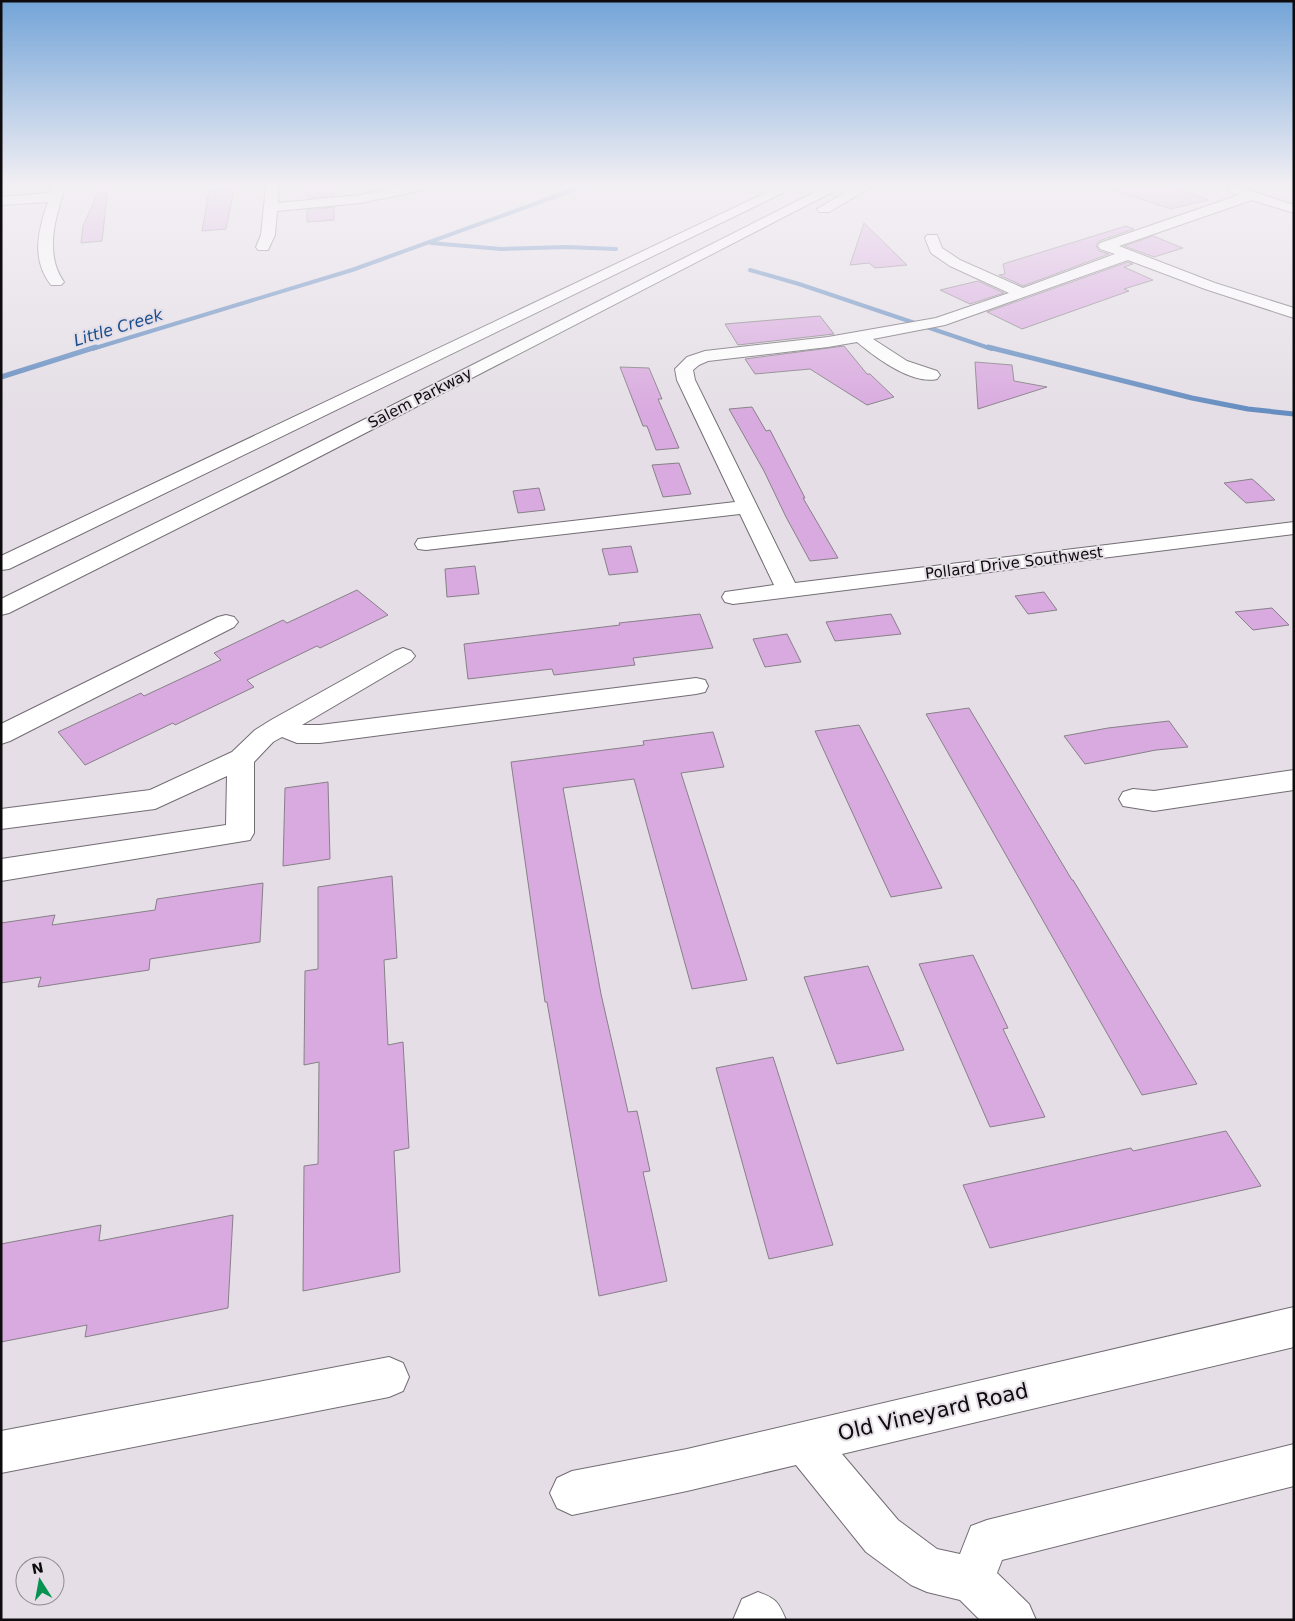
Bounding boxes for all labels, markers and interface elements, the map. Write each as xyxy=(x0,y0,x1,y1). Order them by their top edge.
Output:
water label: Little Creek xyxy=(71,305,166,350)
street label: Salem Parkway xyxy=(365,364,475,432)
street label: Pollard Drive Southwest xyxy=(924,543,1104,583)
street label: Old Vineyard Road xyxy=(835,1378,1031,1446)
north arrow xyxy=(15,1556,65,1606)
text: N xyxy=(30,1559,45,1577)

